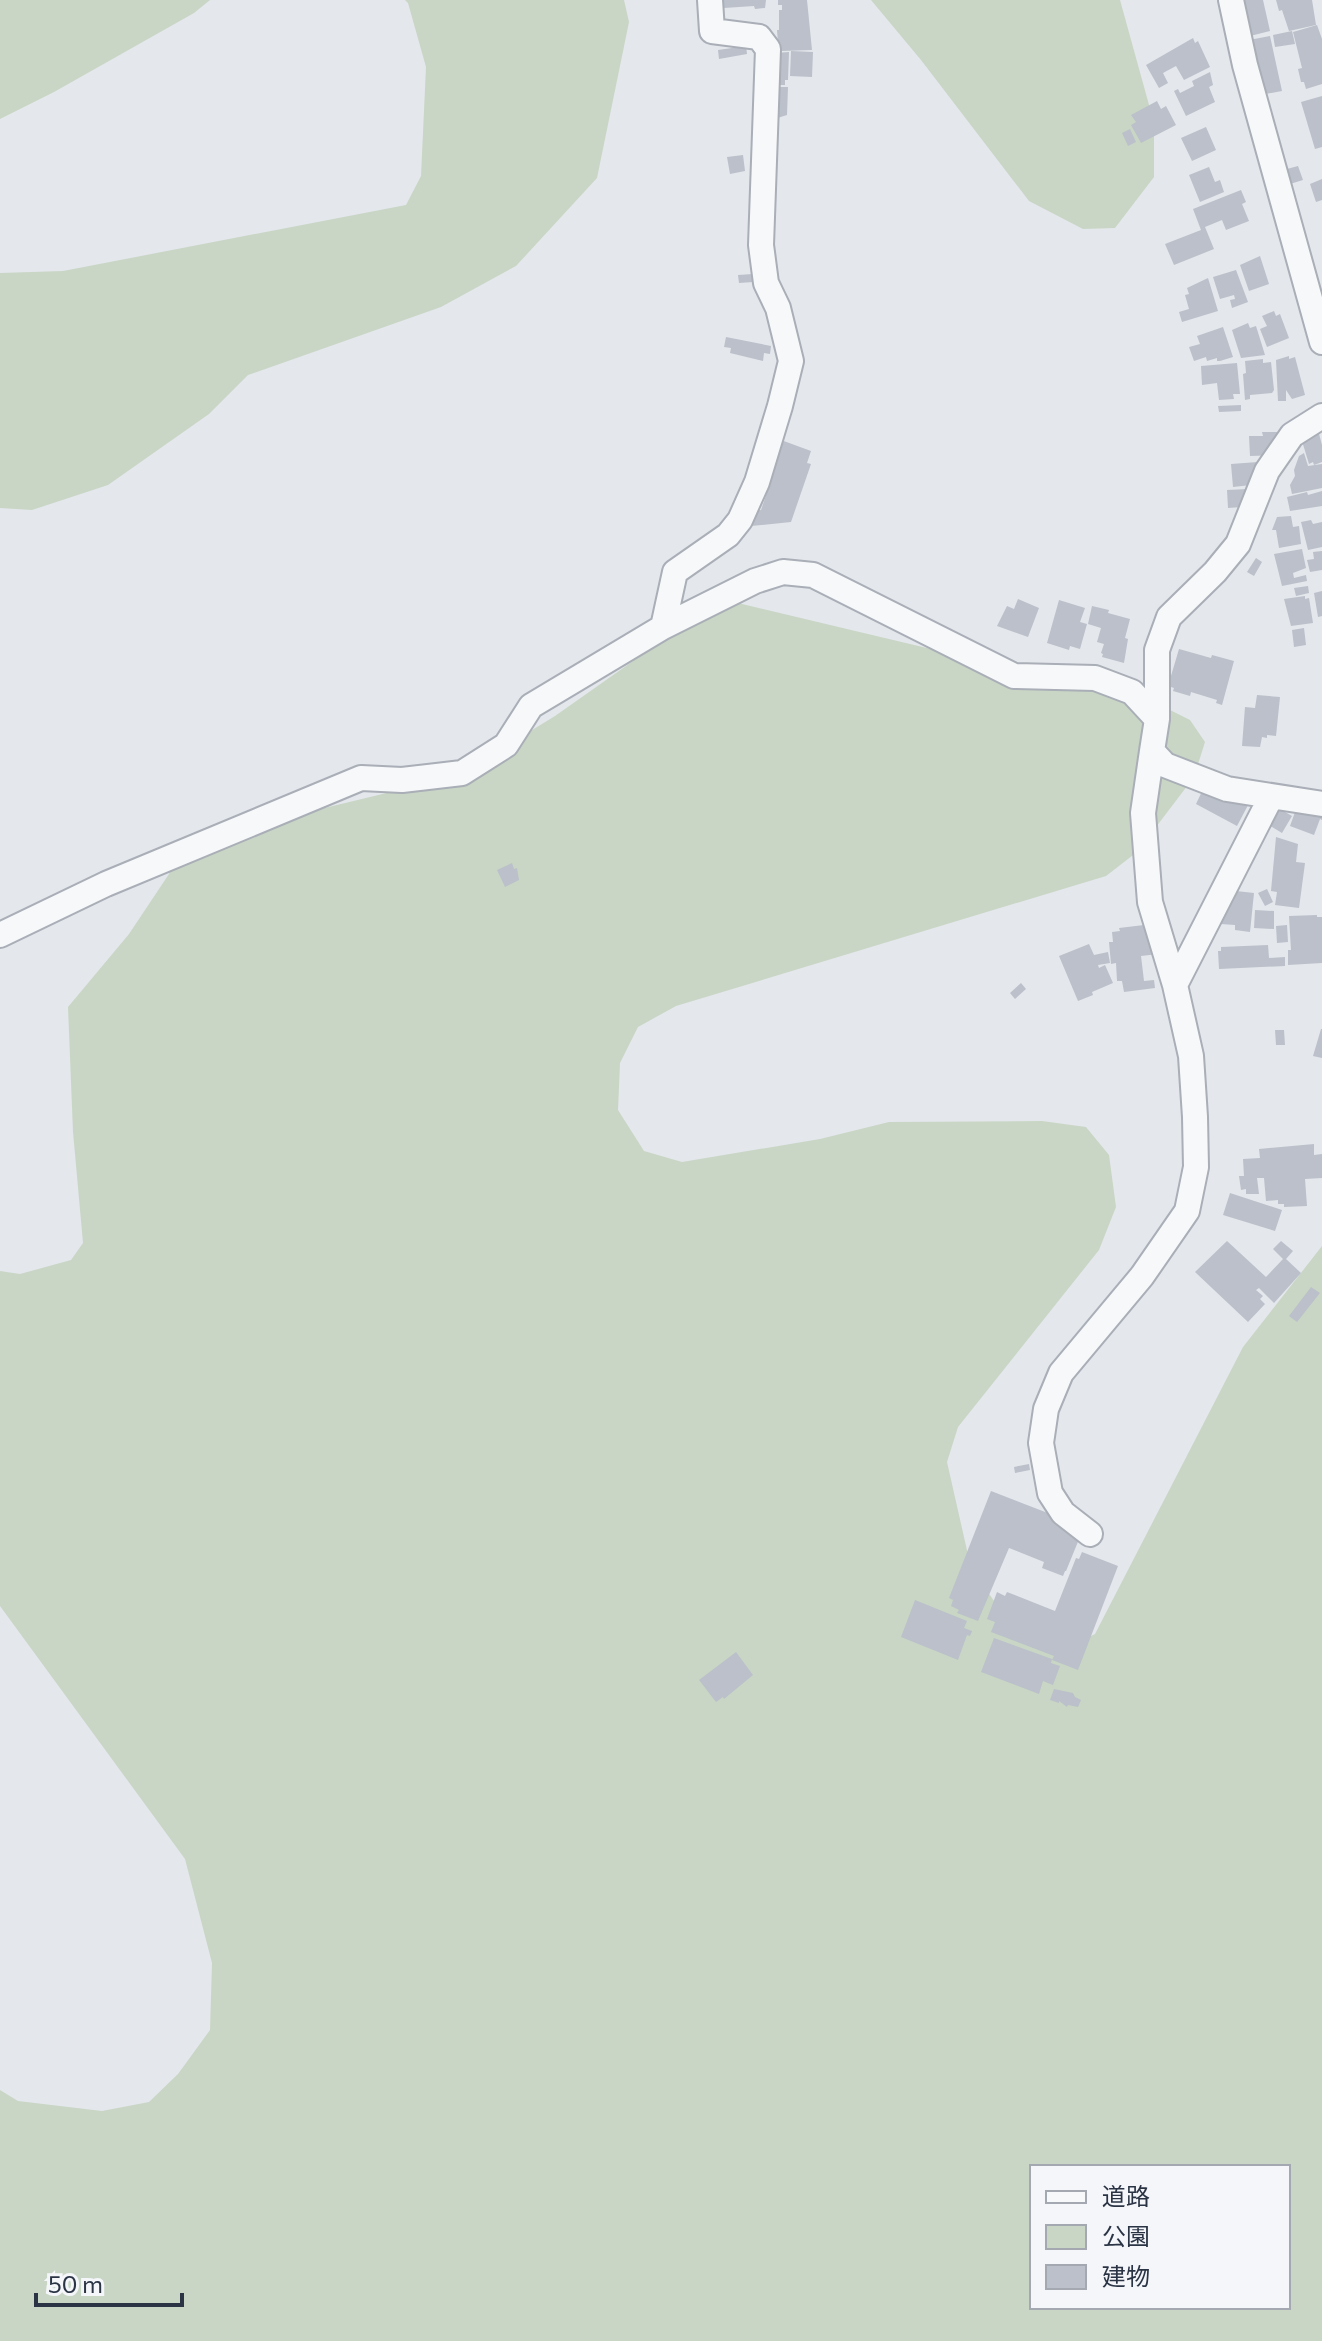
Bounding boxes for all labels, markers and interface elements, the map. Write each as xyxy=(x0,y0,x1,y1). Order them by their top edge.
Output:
legend xyxy=(1030,2165,1290,2309)
text: 道路 xyxy=(1102,2181,1150,2210)
text: 公園 xyxy=(1102,2221,1150,2250)
scale bar xyxy=(36,2257,182,2307)
text: 建物 xyxy=(1102,2261,1150,2290)
text: 50 m xyxy=(48,2269,103,2298)

